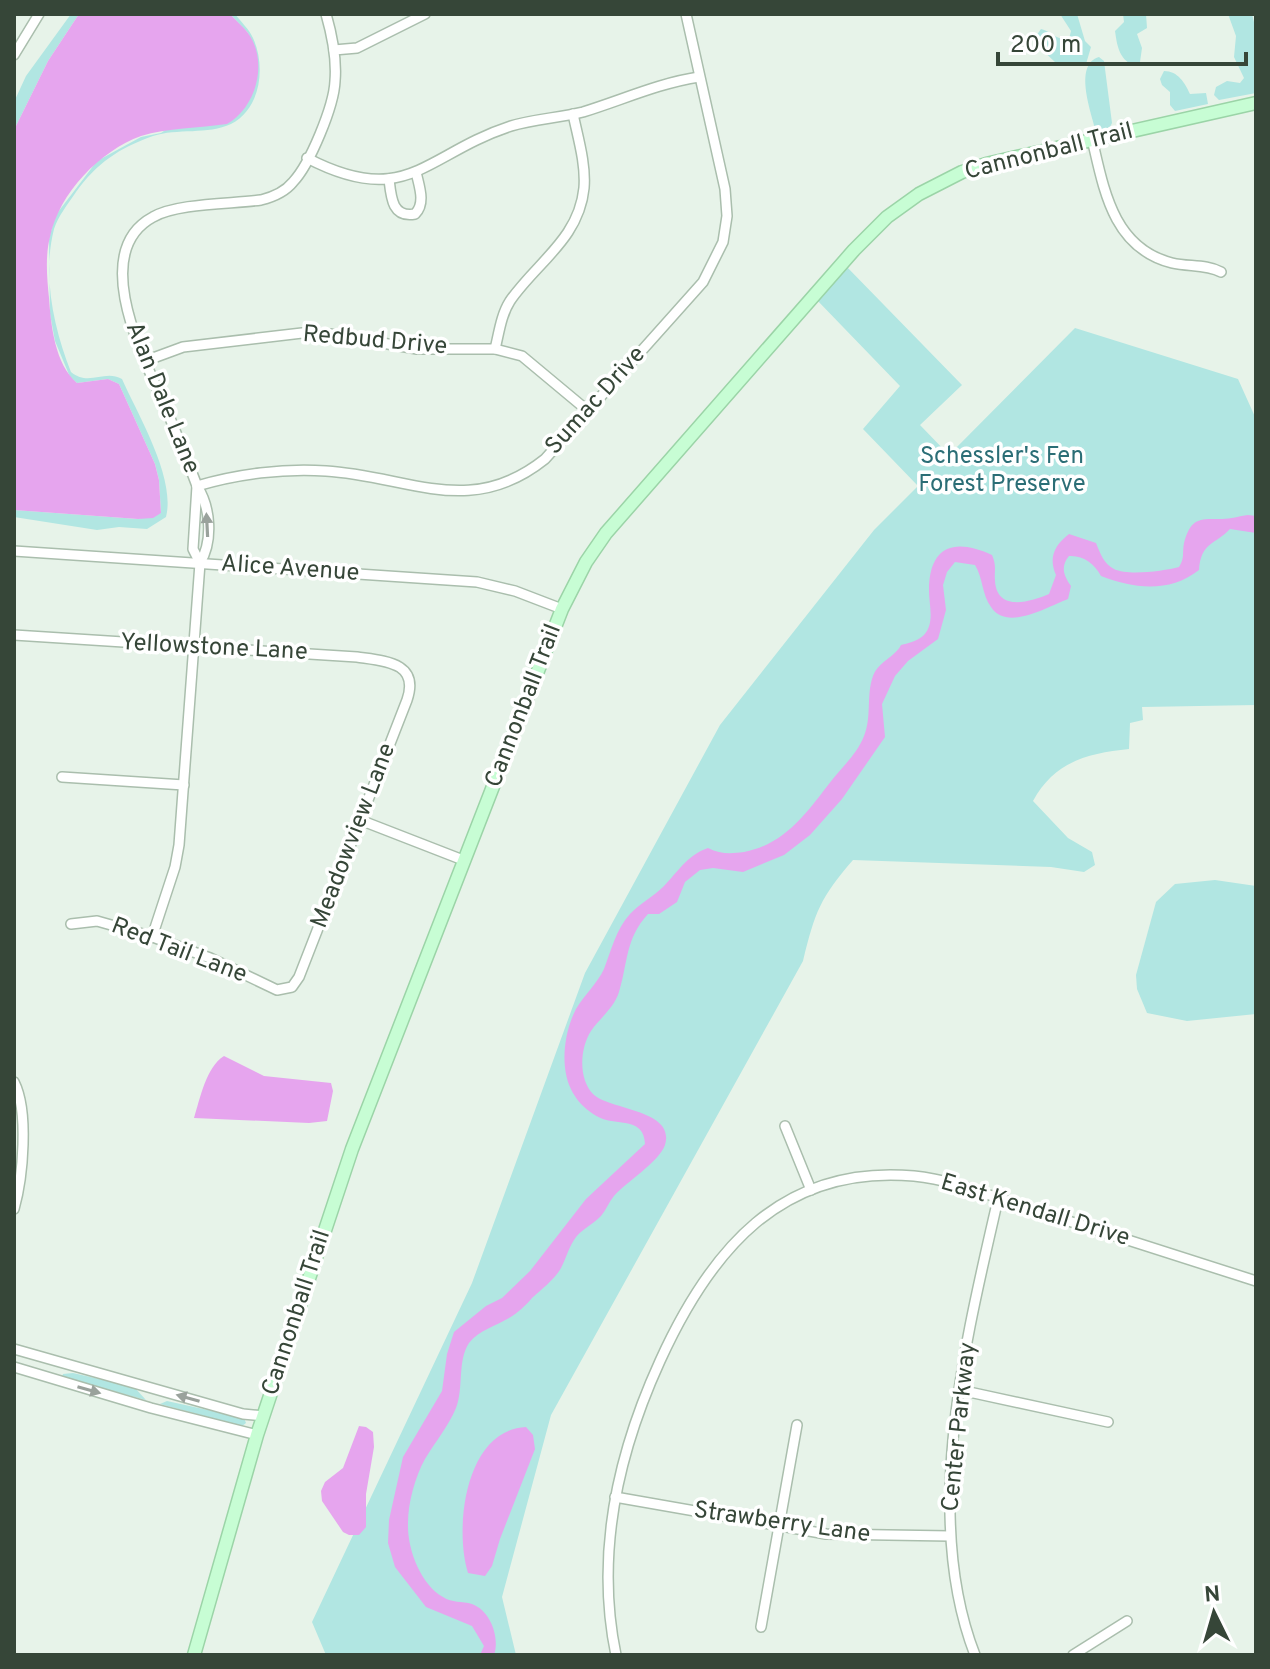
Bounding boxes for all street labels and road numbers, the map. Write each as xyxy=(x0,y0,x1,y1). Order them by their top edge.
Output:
street label: Cannonball Trail xyxy=(962,117,1136,187)
street label: Alan Dale Lane xyxy=(118,318,206,478)
street label: Redbud Drive xyxy=(301,320,449,362)
street label: Sumac Drive xyxy=(539,340,653,462)
street label: Alice Avenue xyxy=(220,549,360,589)
street label: Cannonball Trail xyxy=(479,620,569,792)
street label: Yellowstone Lane xyxy=(120,628,308,668)
street label: Meadowview Lane xyxy=(305,739,403,933)
street label: Red Tail Lane xyxy=(107,911,251,991)
street label: East Kendall Drive xyxy=(937,1168,1133,1254)
street label: Cannonball Trail xyxy=(256,1226,338,1400)
street label: Center Parkway xyxy=(936,1341,984,1513)
street label: Strawberry Lane xyxy=(692,1496,872,1550)

